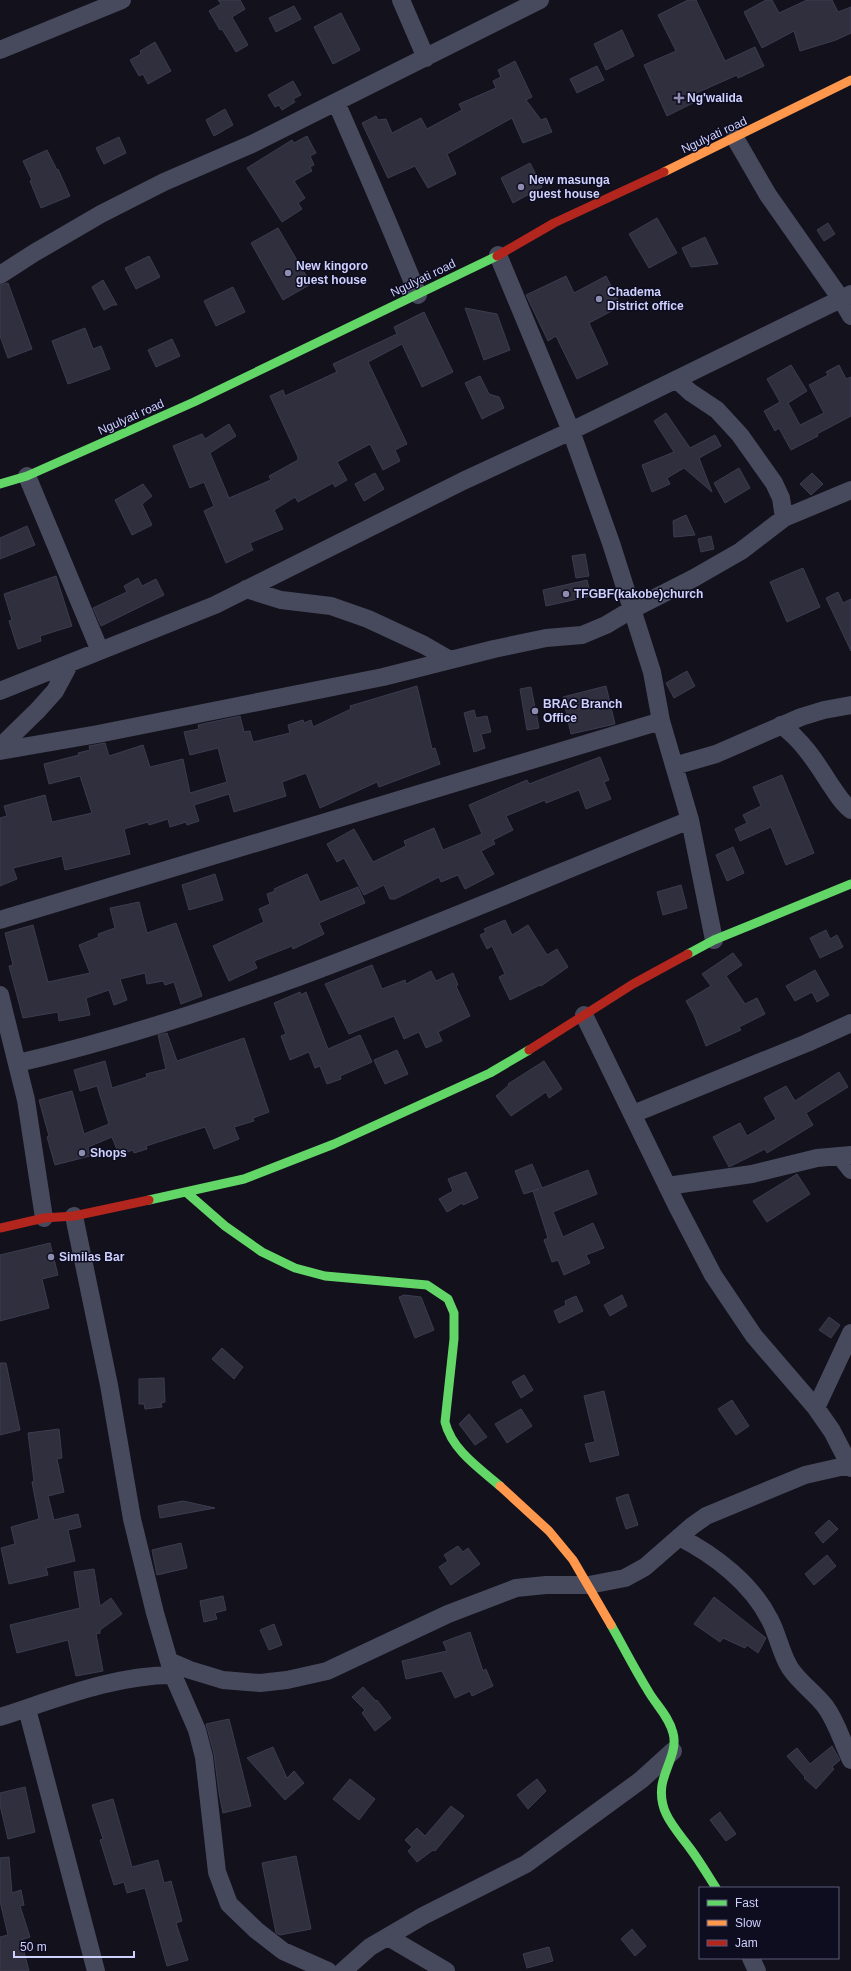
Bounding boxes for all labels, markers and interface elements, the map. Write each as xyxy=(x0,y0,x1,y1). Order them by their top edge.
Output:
place label: Ng'walida xyxy=(687,91,743,105)
marker: Ng'walida xyxy=(674,93,684,103)
street label: Ngulyati road xyxy=(679,114,749,156)
place label: New masunga guest house xyxy=(529,173,610,201)
marker: New masunga guest house xyxy=(516,182,526,192)
street label: Ngulyati road xyxy=(388,256,458,300)
place label: New kingoro guest house xyxy=(296,259,368,287)
marker: New kingoro guest house xyxy=(283,268,293,278)
place label: Chadema District office xyxy=(607,285,684,313)
marker: Chadema District office xyxy=(594,294,604,304)
street label: Ngulyati road xyxy=(96,396,166,438)
place label: TFGBF(kakobe)church xyxy=(574,587,703,601)
marker: TFGBF(kakobe)church xyxy=(561,589,571,599)
place label: BRAC Branch Office xyxy=(543,697,622,725)
marker: BRAC Branch Office xyxy=(530,706,540,716)
place label: Shops xyxy=(90,1146,127,1160)
marker: Shops xyxy=(77,1148,87,1158)
place label: Similas Bar xyxy=(59,1250,125,1264)
marker: Similas Bar xyxy=(46,1252,56,1262)
legend xyxy=(699,1887,839,1959)
text: Fast xyxy=(735,1896,759,1910)
text: Slow xyxy=(735,1916,761,1930)
scale bar xyxy=(14,1933,134,1959)
text: Jam xyxy=(735,1936,758,1950)
text: 50 m xyxy=(20,1940,47,1954)

